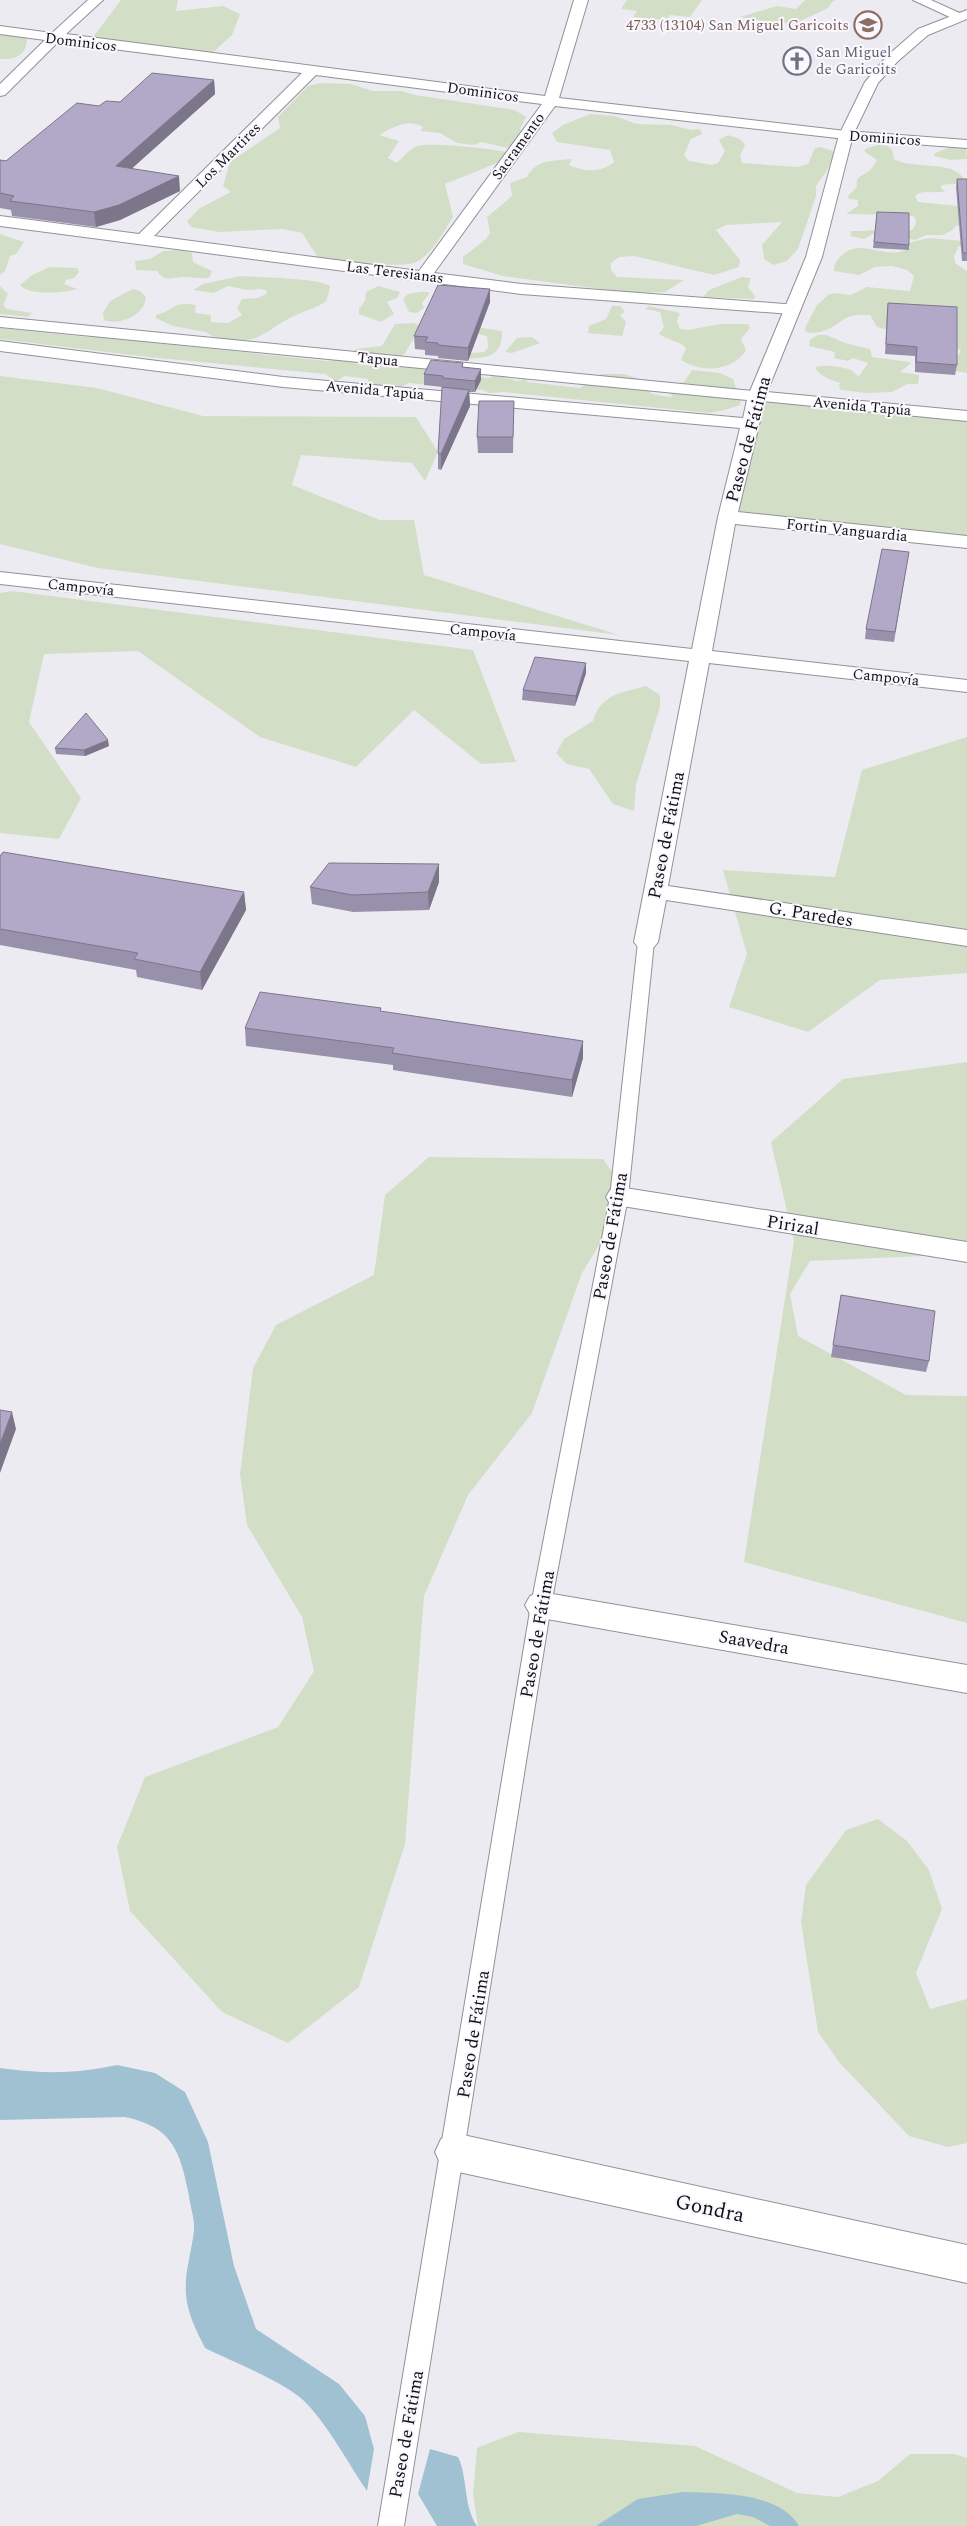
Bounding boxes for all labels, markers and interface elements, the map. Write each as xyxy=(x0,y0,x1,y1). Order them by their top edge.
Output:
school or university icon: 4733 (13104) San Miguel Garicoits xyxy=(853,10,883,40)
place label: 4733 (13104) San Miguel Garicoits xyxy=(626,14,849,37)
street label: Dominicos xyxy=(44,27,118,58)
place label: San Miguel de Garicoits xyxy=(816,41,897,81)
church icon: San Miguel de Garicoits xyxy=(782,46,812,76)
street label: Dominicos xyxy=(445,76,520,109)
street label: Sacramento xyxy=(486,108,551,185)
street label: Los Martires xyxy=(190,117,267,194)
street label: Dominicos xyxy=(848,125,922,152)
street label: Las Teresianas xyxy=(345,255,445,290)
street label: Tapua xyxy=(356,346,400,373)
street label: Paseo de Fátima xyxy=(719,373,778,505)
street label: Avenida Tapúa xyxy=(325,375,426,406)
street label: Avenida Tapúa xyxy=(812,391,913,422)
street label: Fortin Vanguardia xyxy=(785,513,909,548)
street label: Campovía xyxy=(46,573,116,603)
street label: Campovía xyxy=(448,618,518,648)
street label: Campovía xyxy=(851,663,921,693)
street label: Paseo de Fátima xyxy=(641,769,692,901)
street label: G. Paredes xyxy=(767,894,855,934)
street label: Paseo de Fátima xyxy=(586,1170,635,1302)
street label: Pirizal xyxy=(765,1208,821,1243)
street label: Paseo de Fátima xyxy=(513,1568,562,1700)
street label: Saavedra xyxy=(717,1623,791,1662)
street label: Paseo de Fátima xyxy=(450,1968,497,2100)
street label: Gondra xyxy=(672,2186,748,2232)
street label: Paseo de Fátima xyxy=(382,2368,431,2500)

